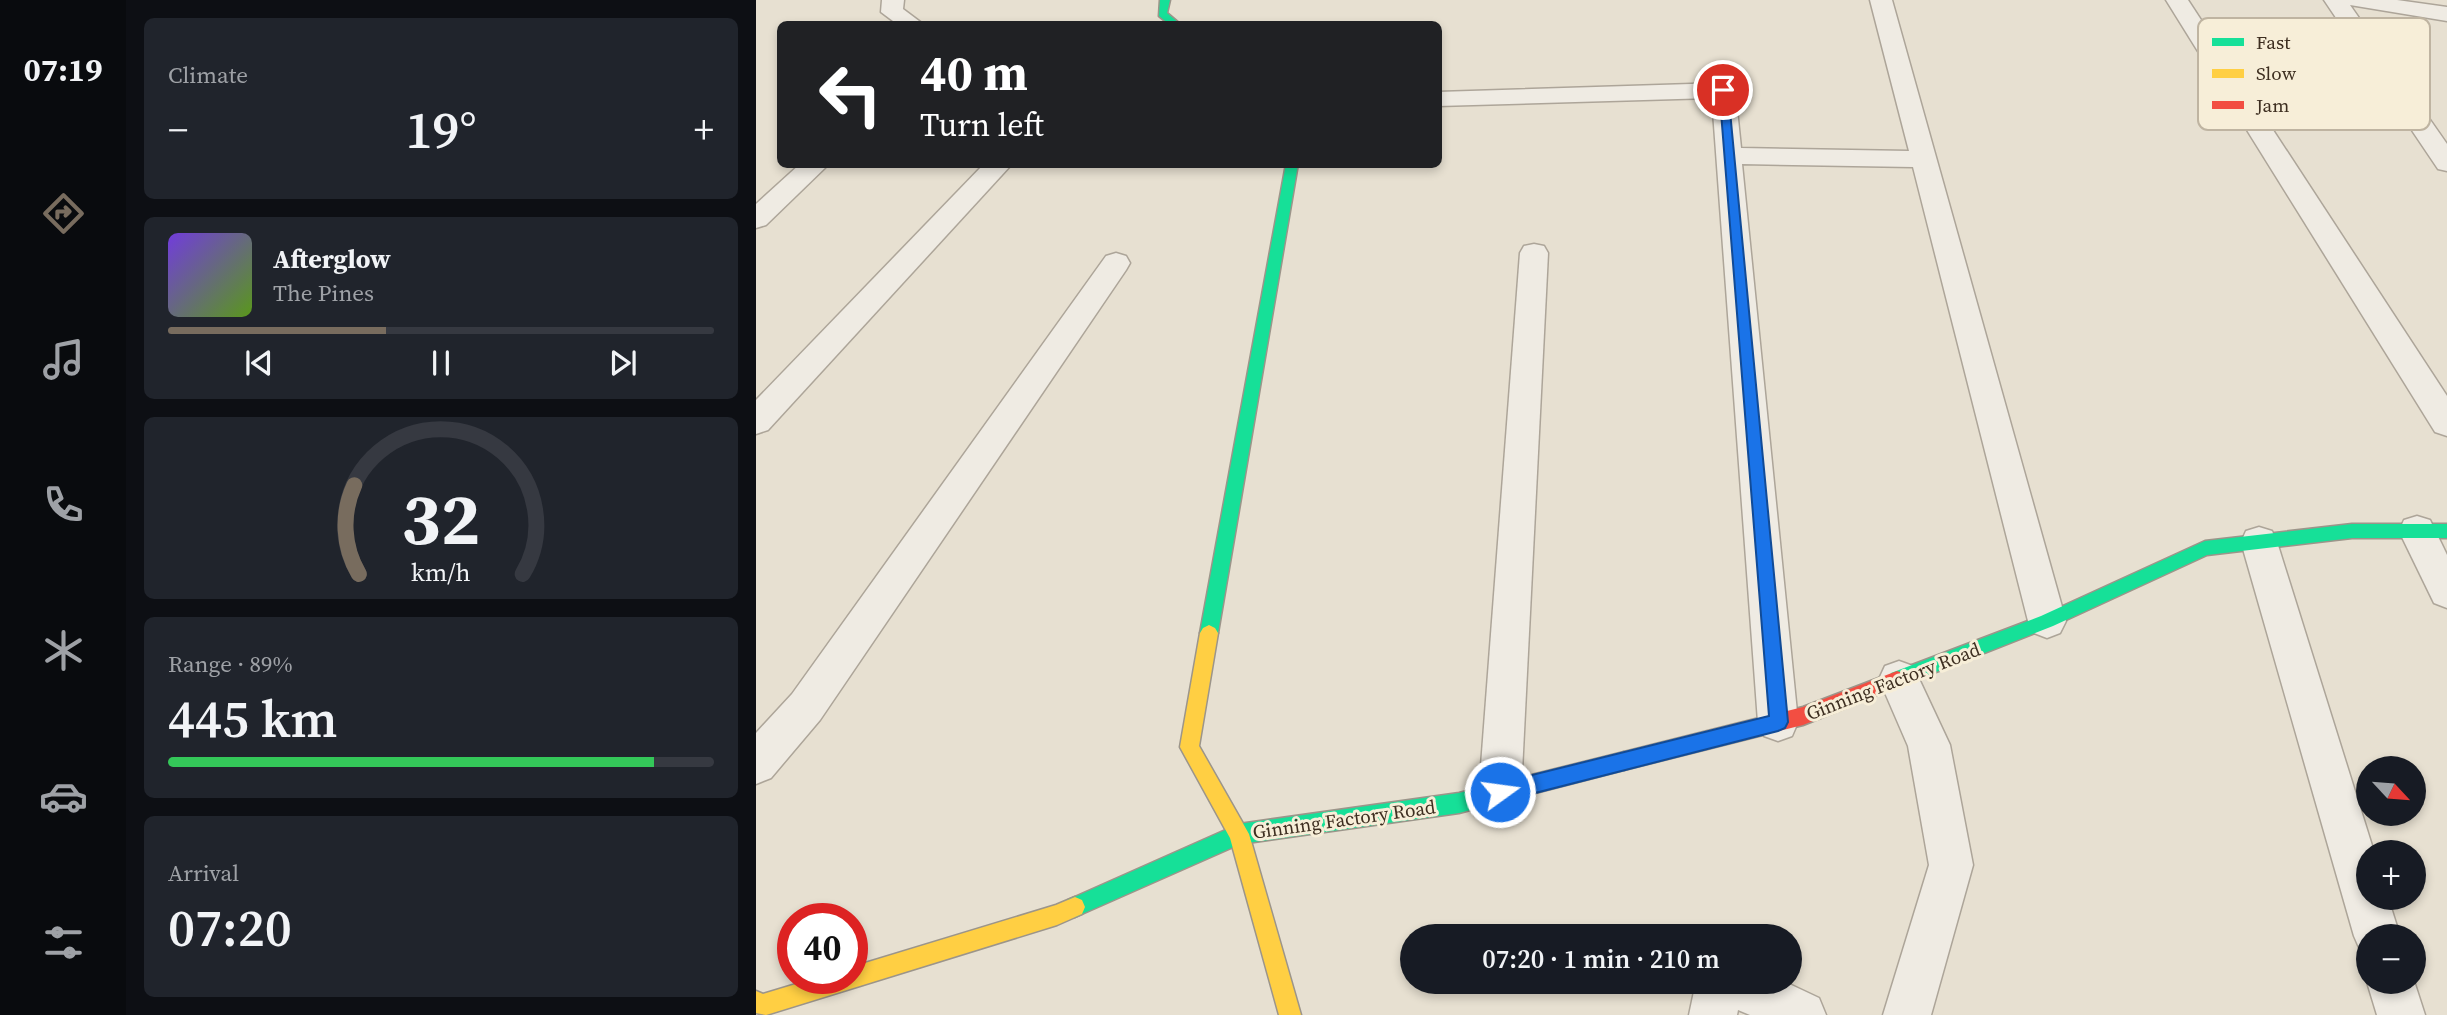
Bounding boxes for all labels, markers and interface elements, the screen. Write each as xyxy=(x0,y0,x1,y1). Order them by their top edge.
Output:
legend xyxy=(2198,18,2430,130)
text: Fast xyxy=(2256,29,2291,55)
text: 40 m xyxy=(920,39,1028,106)
text: 07:19 xyxy=(24,48,102,92)
icon: left xyxy=(805,49,896,140)
text: Climate xyxy=(168,59,248,91)
pin xyxy=(1693,60,1753,120)
text: Slow xyxy=(2256,60,2297,86)
icon: arrive xyxy=(1704,71,1742,109)
text: Jam xyxy=(2255,92,2289,118)
text: 19° xyxy=(405,94,477,165)
text: Turn left xyxy=(920,103,1044,147)
text: − xyxy=(168,104,188,156)
text: + xyxy=(694,104,714,156)
icon: directions xyxy=(39,189,88,238)
text: Afterglow xyxy=(273,241,391,277)
text: The Pines xyxy=(273,277,374,309)
icon: music xyxy=(39,335,88,384)
icon: previous xyxy=(240,344,278,382)
icon: pause xyxy=(422,344,460,382)
icon: next xyxy=(604,344,642,382)
text: 32 xyxy=(402,469,480,568)
icon: phone xyxy=(39,480,88,529)
text: km/h xyxy=(411,554,471,588)
icon: climate xyxy=(39,626,88,675)
street label: Ginning Factory Road xyxy=(1802,636,1984,726)
text: Range · 89% xyxy=(168,648,293,680)
text: 445 km xyxy=(168,683,337,754)
position arrow xyxy=(1463,755,1537,829)
north arrow xyxy=(2356,756,2426,826)
map controls xyxy=(2356,756,2426,994)
icon: car xyxy=(39,772,88,821)
street label: Ginning Factory Road xyxy=(1251,793,1437,845)
button: + xyxy=(2356,840,2426,910)
text: Arrival xyxy=(168,857,239,889)
text: 07:20 xyxy=(168,892,292,963)
speed limit sign: 40 xyxy=(777,903,868,994)
icon: filters xyxy=(39,918,88,967)
button: − xyxy=(2356,924,2426,994)
text: 07:20 · 1 min · 210 m xyxy=(1482,941,1720,977)

